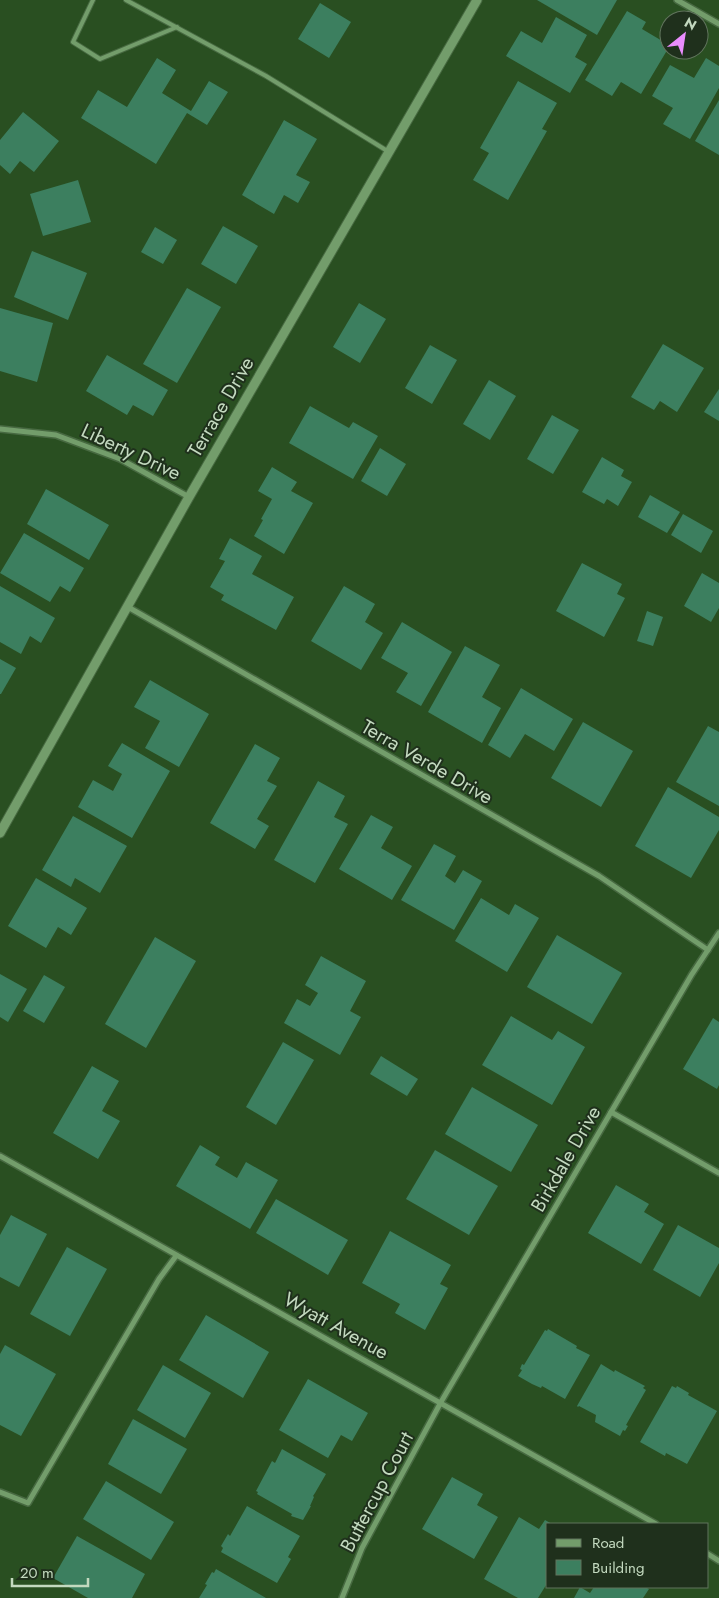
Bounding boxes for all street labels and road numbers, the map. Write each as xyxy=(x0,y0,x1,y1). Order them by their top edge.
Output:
street label: Terrace Drive xyxy=(181,352,261,462)
street label: Liberty Drive xyxy=(76,416,186,488)
street label: Terra Verde Drive xyxy=(356,712,498,812)
street label: Birkdale Drive xyxy=(524,1100,608,1218)
street label: Wyatt Avenue xyxy=(278,1285,394,1367)
street label: Buttercup Court xyxy=(333,1427,421,1557)

